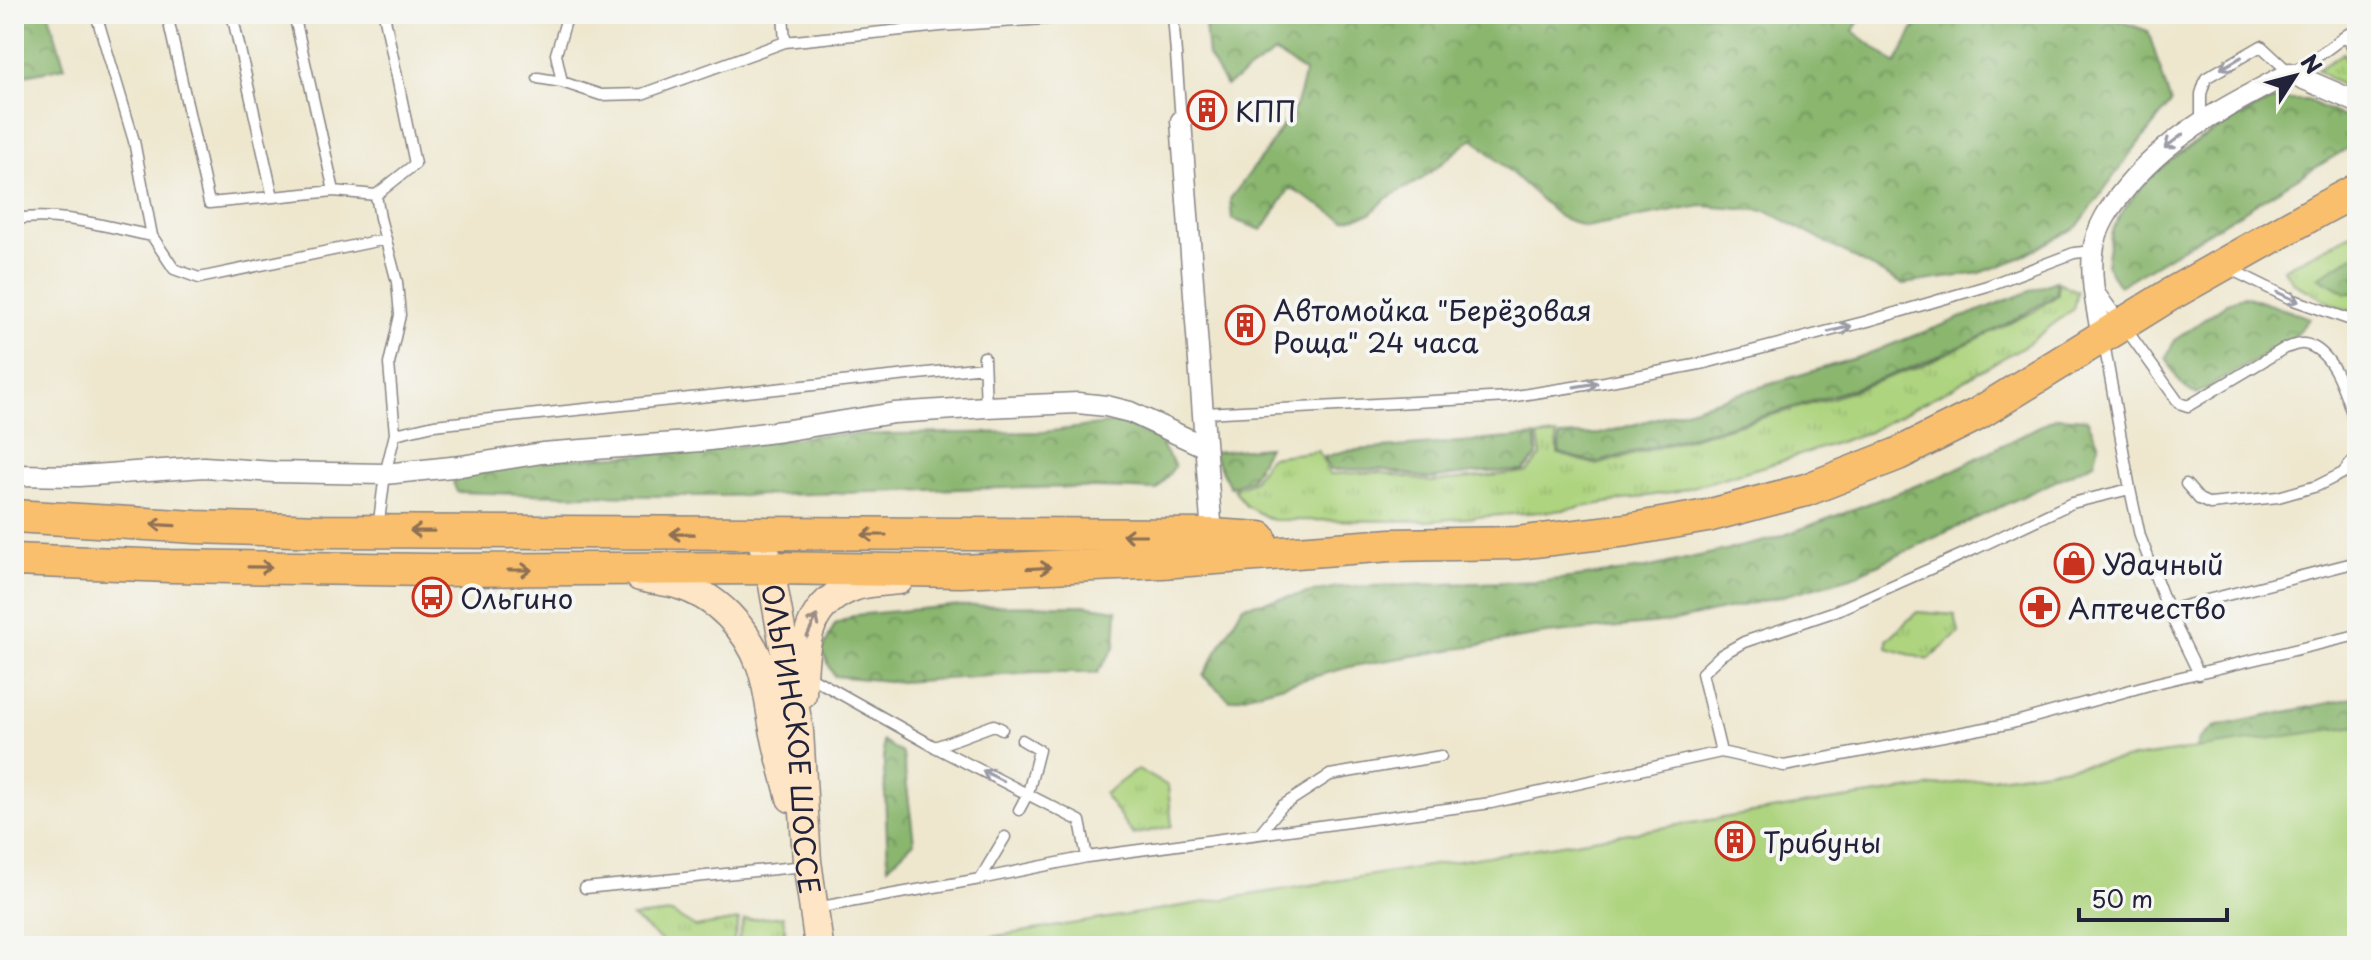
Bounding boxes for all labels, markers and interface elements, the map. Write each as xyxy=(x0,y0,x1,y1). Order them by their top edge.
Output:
north arrow xyxy=(2255,36,2335,116)
text: N xyxy=(2294,47,2331,80)
one-way arrow xyxy=(2220,56,2244,71)
building icon: КПП xyxy=(1186,89,1228,131)
place label: КПП xyxy=(1235,89,1297,132)
one-way arrow xyxy=(2164,132,2185,149)
place label: Автомойка "Берёзовая Роща" 24 часа xyxy=(1273,288,1592,363)
one-way arrow xyxy=(2275,290,2300,305)
building icon: Автомойка "Берёзовая Роща" 24 часа xyxy=(1224,304,1266,346)
one-way arrow xyxy=(1826,320,1852,335)
one-way arrow xyxy=(1573,377,1598,392)
one-way arrow xyxy=(150,517,177,532)
one-way arrow xyxy=(409,523,436,539)
one-way arrow xyxy=(669,526,696,541)
one-way arrow xyxy=(861,527,888,543)
one-way arrow xyxy=(1121,527,1148,543)
shop icon: Удачный xyxy=(2053,542,2095,584)
place label: Удачный xyxy=(2102,542,2224,585)
one-way arrow xyxy=(246,559,273,575)
one-way arrow xyxy=(1025,560,1052,575)
one-way arrow xyxy=(506,562,533,578)
bus stop icon: Ольгино xyxy=(411,576,453,618)
place label: Ольгино xyxy=(460,576,573,619)
street label: ОЛЬГИНСКОЕ ШОССЕ xyxy=(752,580,833,897)
pharmacy icon: Аптечество xyxy=(2019,586,2061,628)
place label: Аптечество xyxy=(2068,586,2226,629)
one-way arrow xyxy=(805,615,820,639)
one-way arrow xyxy=(982,768,1006,783)
building icon: Трибуны xyxy=(1714,820,1756,862)
place label: Трибуны xyxy=(1763,820,1881,863)
scale bar xyxy=(2079,872,2227,922)
text: 50 m xyxy=(2091,880,2153,916)

